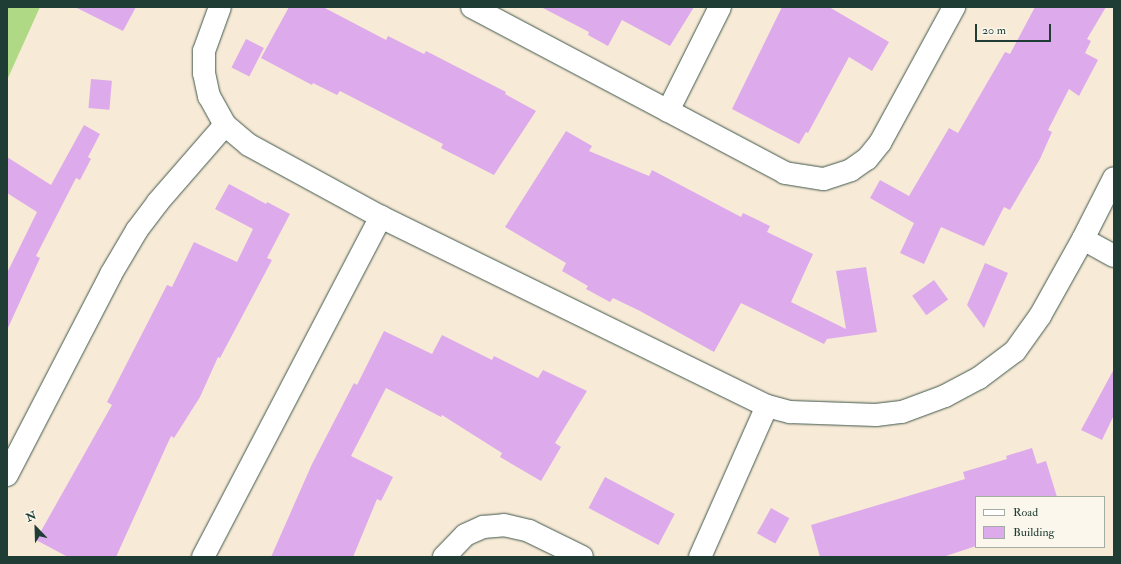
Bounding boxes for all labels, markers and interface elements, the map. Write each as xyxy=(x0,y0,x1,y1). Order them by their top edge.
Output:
scale bar xyxy=(977,16,1053,42)
text: 20 m xyxy=(982,23,1006,38)
legend xyxy=(975,496,1105,548)
text: Road xyxy=(1013,505,1038,520)
north arrow xyxy=(16,508,56,548)
text: N xyxy=(24,509,38,524)
text: Building xyxy=(1013,525,1054,540)

